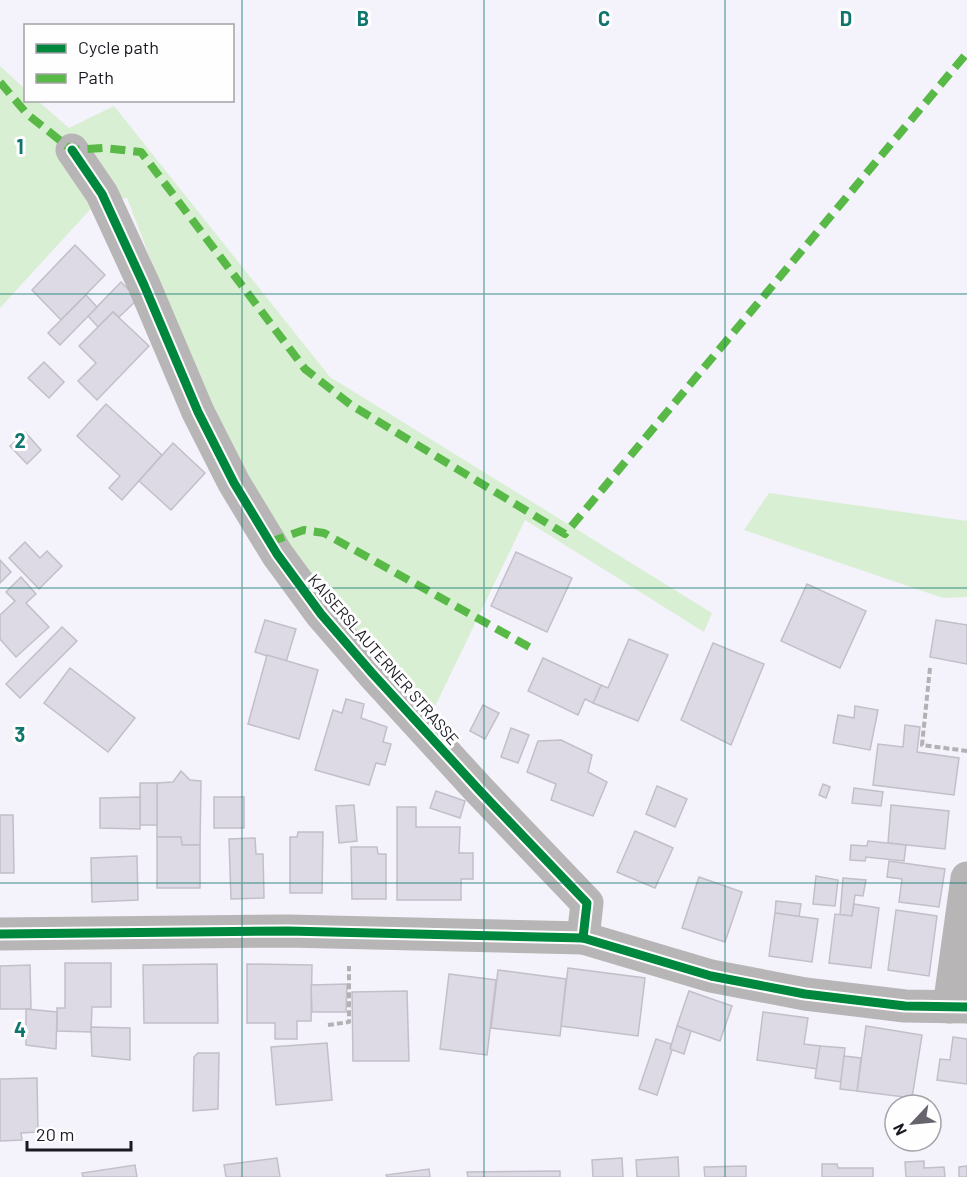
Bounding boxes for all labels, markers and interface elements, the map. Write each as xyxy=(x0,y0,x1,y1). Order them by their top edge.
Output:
text: B xyxy=(357,6,369,30)
text: C xyxy=(598,6,610,30)
text: D xyxy=(840,6,852,30)
legend xyxy=(24,24,234,102)
text: Cycle path xyxy=(78,36,159,58)
text: Path xyxy=(78,66,114,88)
text: 1 xyxy=(16,134,24,158)
text: 2 xyxy=(14,428,26,452)
street label: KAISERSLAUTERNER STRASSE xyxy=(305,570,463,748)
text: 3 xyxy=(15,722,25,746)
text: 4 xyxy=(14,1017,26,1041)
north arrow xyxy=(883,1093,943,1153)
scale bar xyxy=(27,1114,130,1152)
text: N xyxy=(888,1121,910,1139)
text: 20 m xyxy=(36,1123,74,1145)

